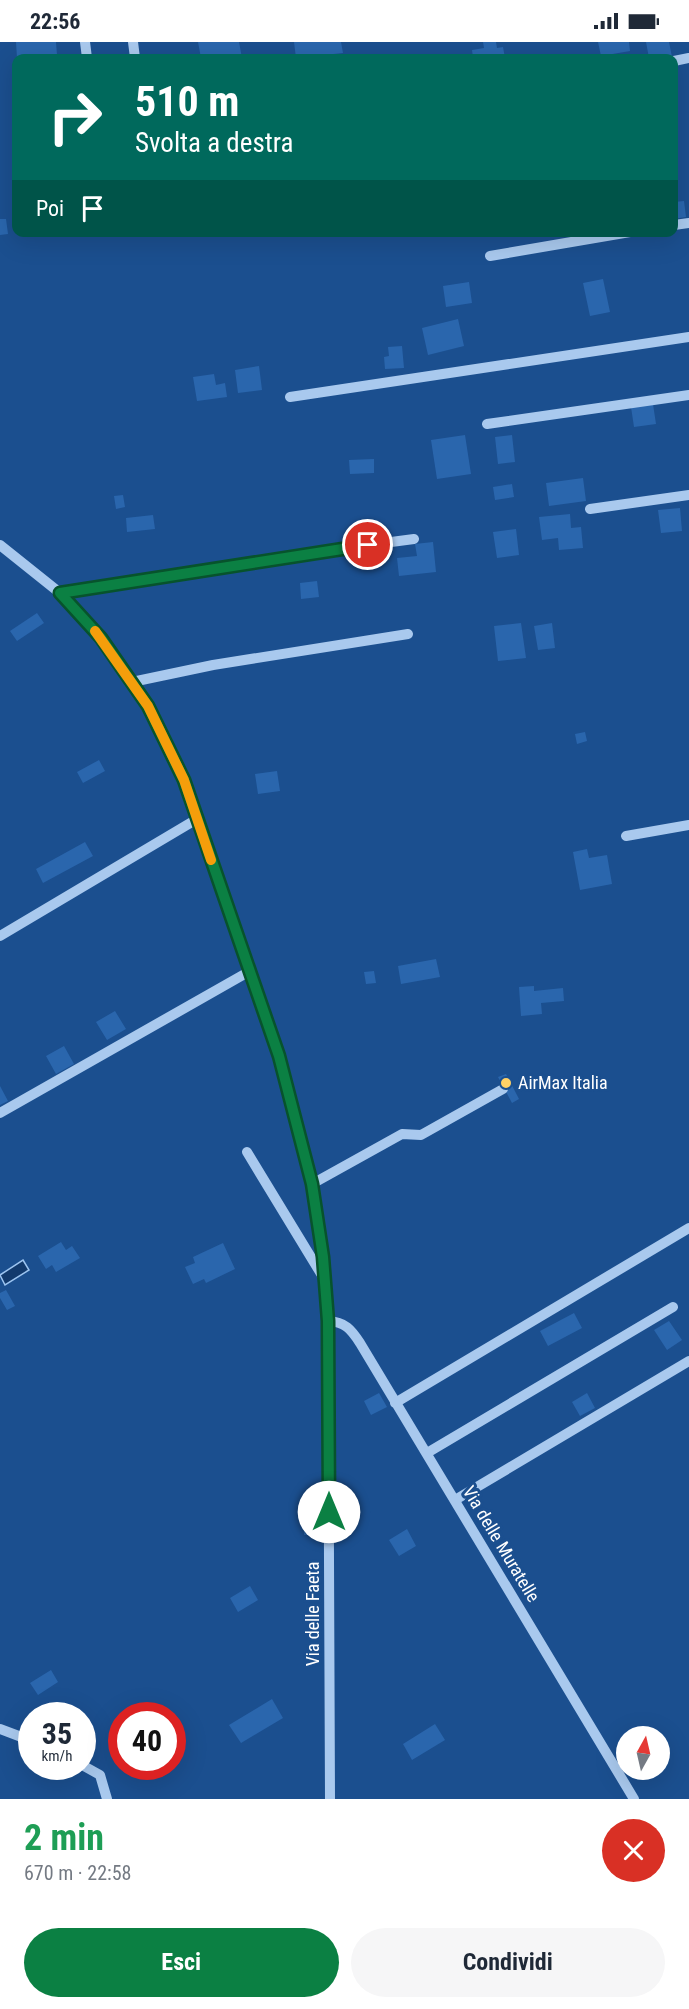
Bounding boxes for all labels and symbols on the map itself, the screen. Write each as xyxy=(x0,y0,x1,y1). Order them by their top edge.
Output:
pin xyxy=(342,519,393,570)
place label: AirMax Italia xyxy=(518,1072,608,1093)
marker: AirMax Italia xyxy=(499,1076,513,1090)
position arrow xyxy=(297,1480,361,1544)
street label: Via delle Muratelle xyxy=(459,1482,544,1606)
street label: Via delle Faeta xyxy=(302,1562,323,1666)
speed limit sign: 40 xyxy=(108,1702,186,1780)
north arrow xyxy=(616,1726,670,1780)

